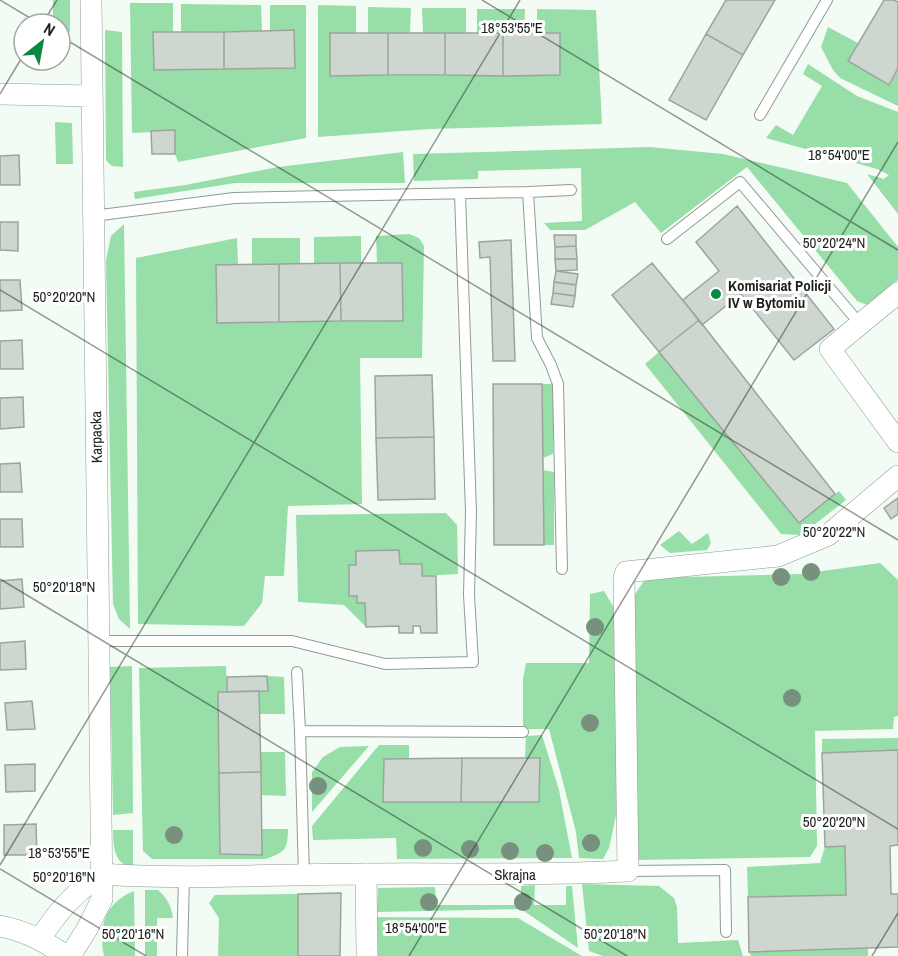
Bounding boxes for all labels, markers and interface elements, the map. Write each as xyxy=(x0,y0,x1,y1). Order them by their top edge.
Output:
north arrow xyxy=(12,12,72,72)
text: N xyxy=(40,17,59,41)
text: 18°53'55"E xyxy=(481,17,543,38)
text: 18°54'00"E xyxy=(808,144,870,165)
text: 50°20'24"N xyxy=(803,232,865,253)
place label: Komisariat Policji IV w Bytomiu xyxy=(728,275,831,313)
text: 50°20'20"N xyxy=(33,286,95,307)
marker: Komisariat Policji IV w Bytomiu xyxy=(709,287,723,301)
street label: Karpacka xyxy=(85,411,107,463)
text: 50°20'22"N xyxy=(803,521,865,542)
text: 50°20'18"N xyxy=(33,576,95,597)
text: 50°20'20"N xyxy=(803,811,865,832)
text: 18°53'55"E xyxy=(28,842,90,863)
street label: Skrajna xyxy=(494,864,536,885)
text: 50°20'16"N xyxy=(33,866,95,887)
text: 18°54'00"E xyxy=(385,917,447,938)
text: 50°20'16"N xyxy=(102,923,164,944)
text: 50°20'18"N xyxy=(584,923,646,944)

